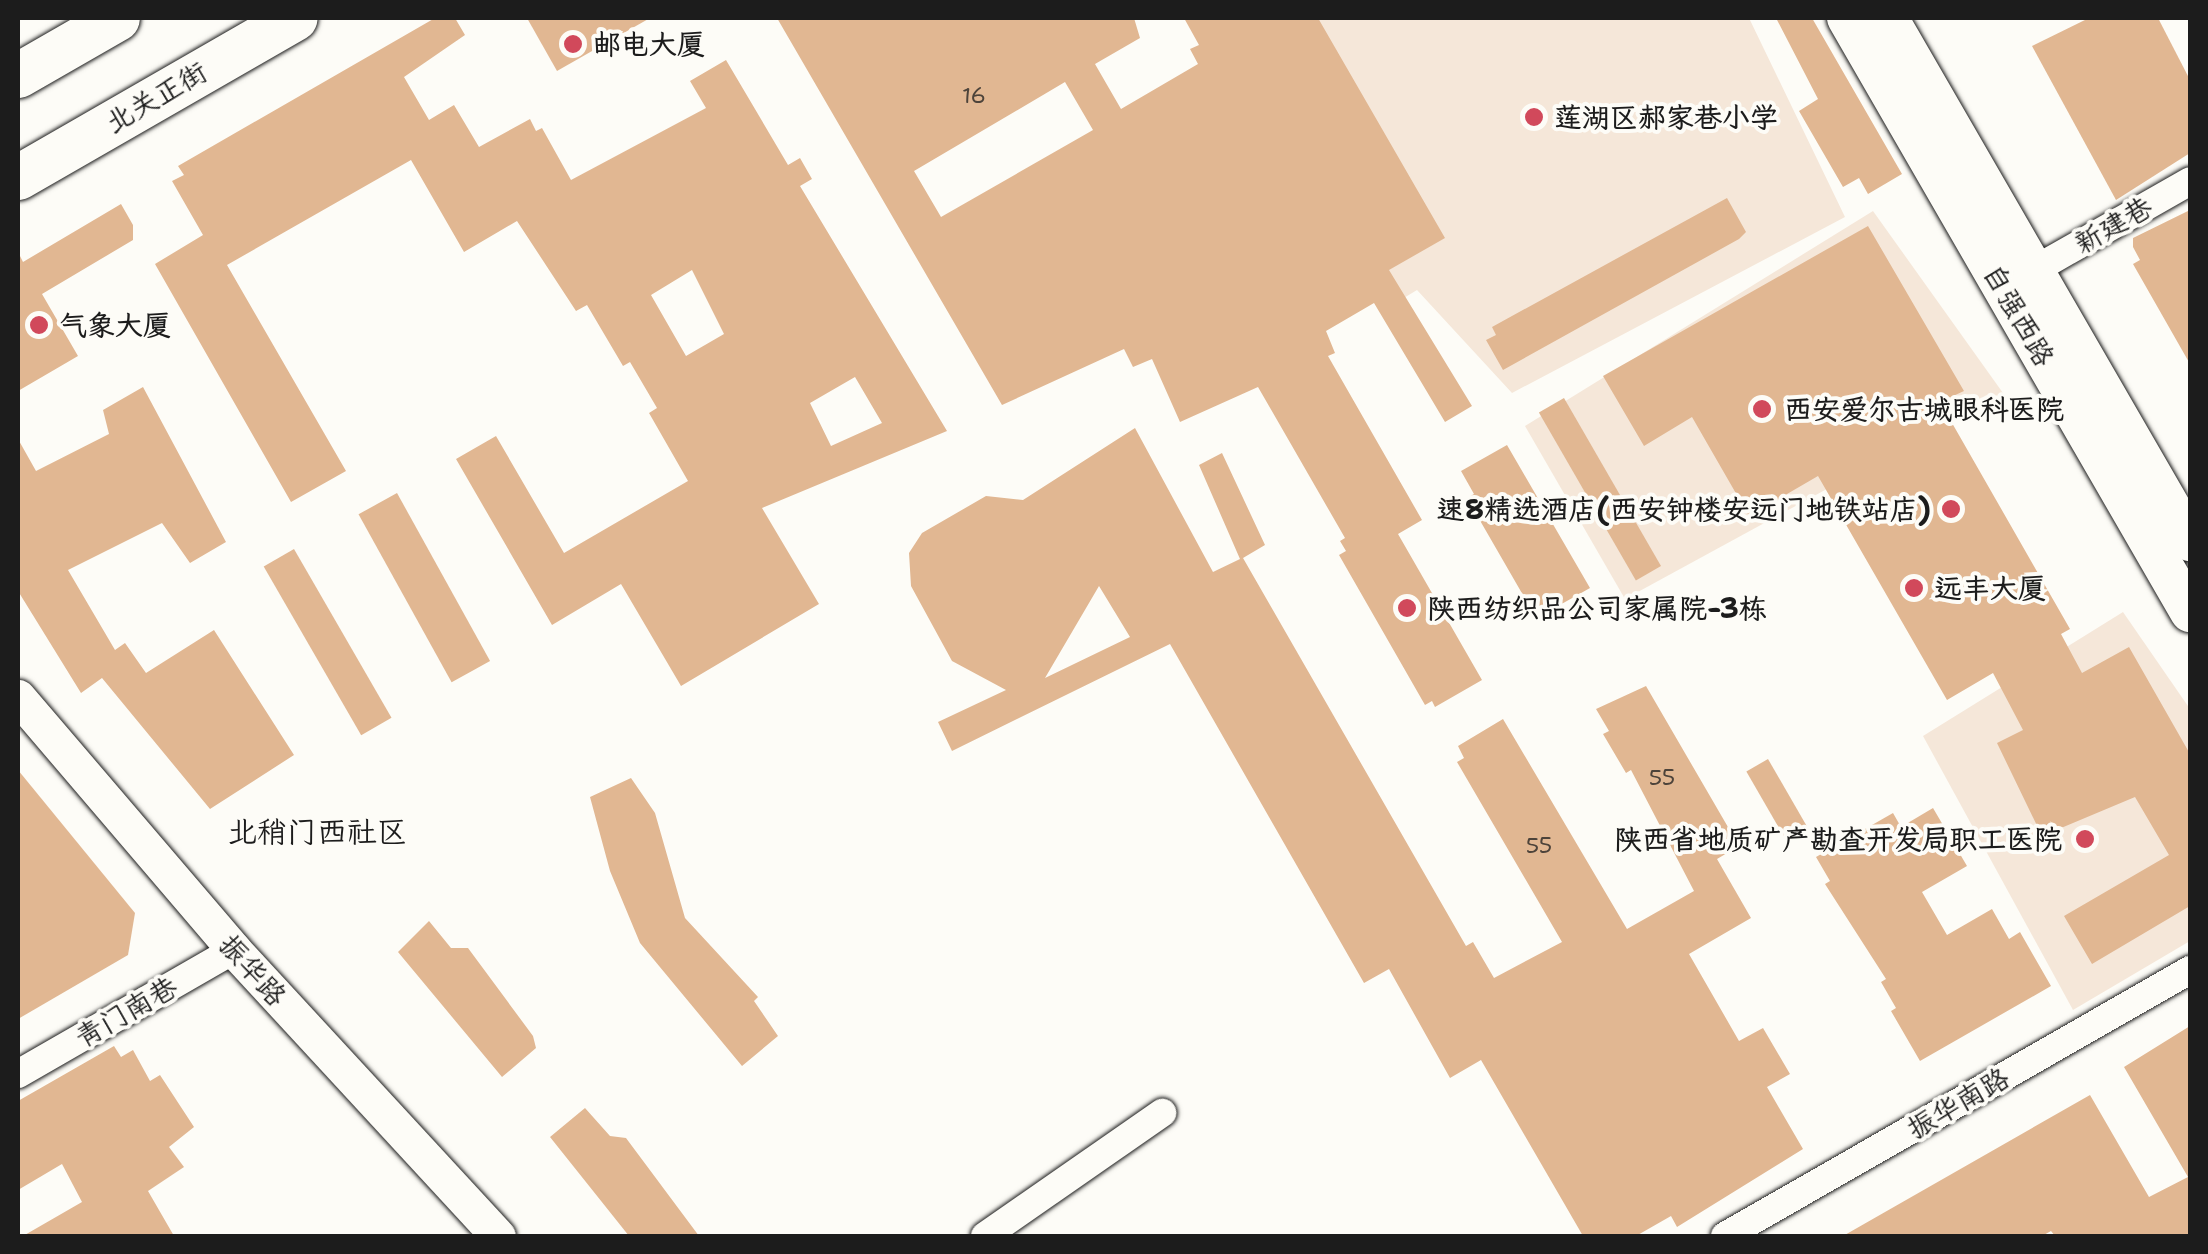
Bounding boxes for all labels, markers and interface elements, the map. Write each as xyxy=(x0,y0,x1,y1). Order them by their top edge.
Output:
place label: 邮电大厦 xyxy=(593,27,705,61)
marker: 邮电大厦 xyxy=(562,33,584,55)
street label: 北关正街 xyxy=(99,54,213,140)
house number: 16 xyxy=(962,83,986,109)
place label: 莲湖区郝家巷小学 xyxy=(1554,100,1778,134)
marker: 莲湖区郝家巷小学 xyxy=(1523,106,1545,128)
street label: 新建巷 xyxy=(2068,189,2158,261)
street label: 自强西路 xyxy=(1976,258,2062,372)
place label: 气象大厦 xyxy=(59,308,171,342)
marker: 气象大厦 xyxy=(28,314,50,336)
place label: 西安爱尔古城眼科医院 xyxy=(1784,392,2064,426)
marker: 西安爱尔古城眼科医院 xyxy=(1749,396,1775,422)
place label: 速8精选酒店(西安钟楼安远门地铁站店) xyxy=(1437,492,1931,526)
marker: 速8精选酒店(西安钟楼安远门地铁站店) xyxy=(1940,498,1962,520)
place label: 远丰大厦 xyxy=(1934,571,2046,605)
marker: 远丰大厦 xyxy=(1903,577,1925,599)
place label: 陕西纺织品公司家属院-3栋 xyxy=(1427,591,1767,625)
marker: 陕西纺织品公司家属院-3栋 xyxy=(1396,597,1418,619)
house number: 55 xyxy=(1649,765,1675,791)
district label: 北稍门西社区 xyxy=(227,814,407,850)
place label: 陕西省地质矿产勘查开发局职工医院 xyxy=(1614,822,2062,856)
marker: 陕西省地质矿产勘查开发局职工医院 xyxy=(2072,826,2098,852)
house number: 55 xyxy=(1526,833,1552,859)
street label: 振华路 xyxy=(212,928,294,1012)
street label: 青门南巷 xyxy=(69,969,183,1055)
street label: 振华南路 xyxy=(1901,1060,2015,1146)

